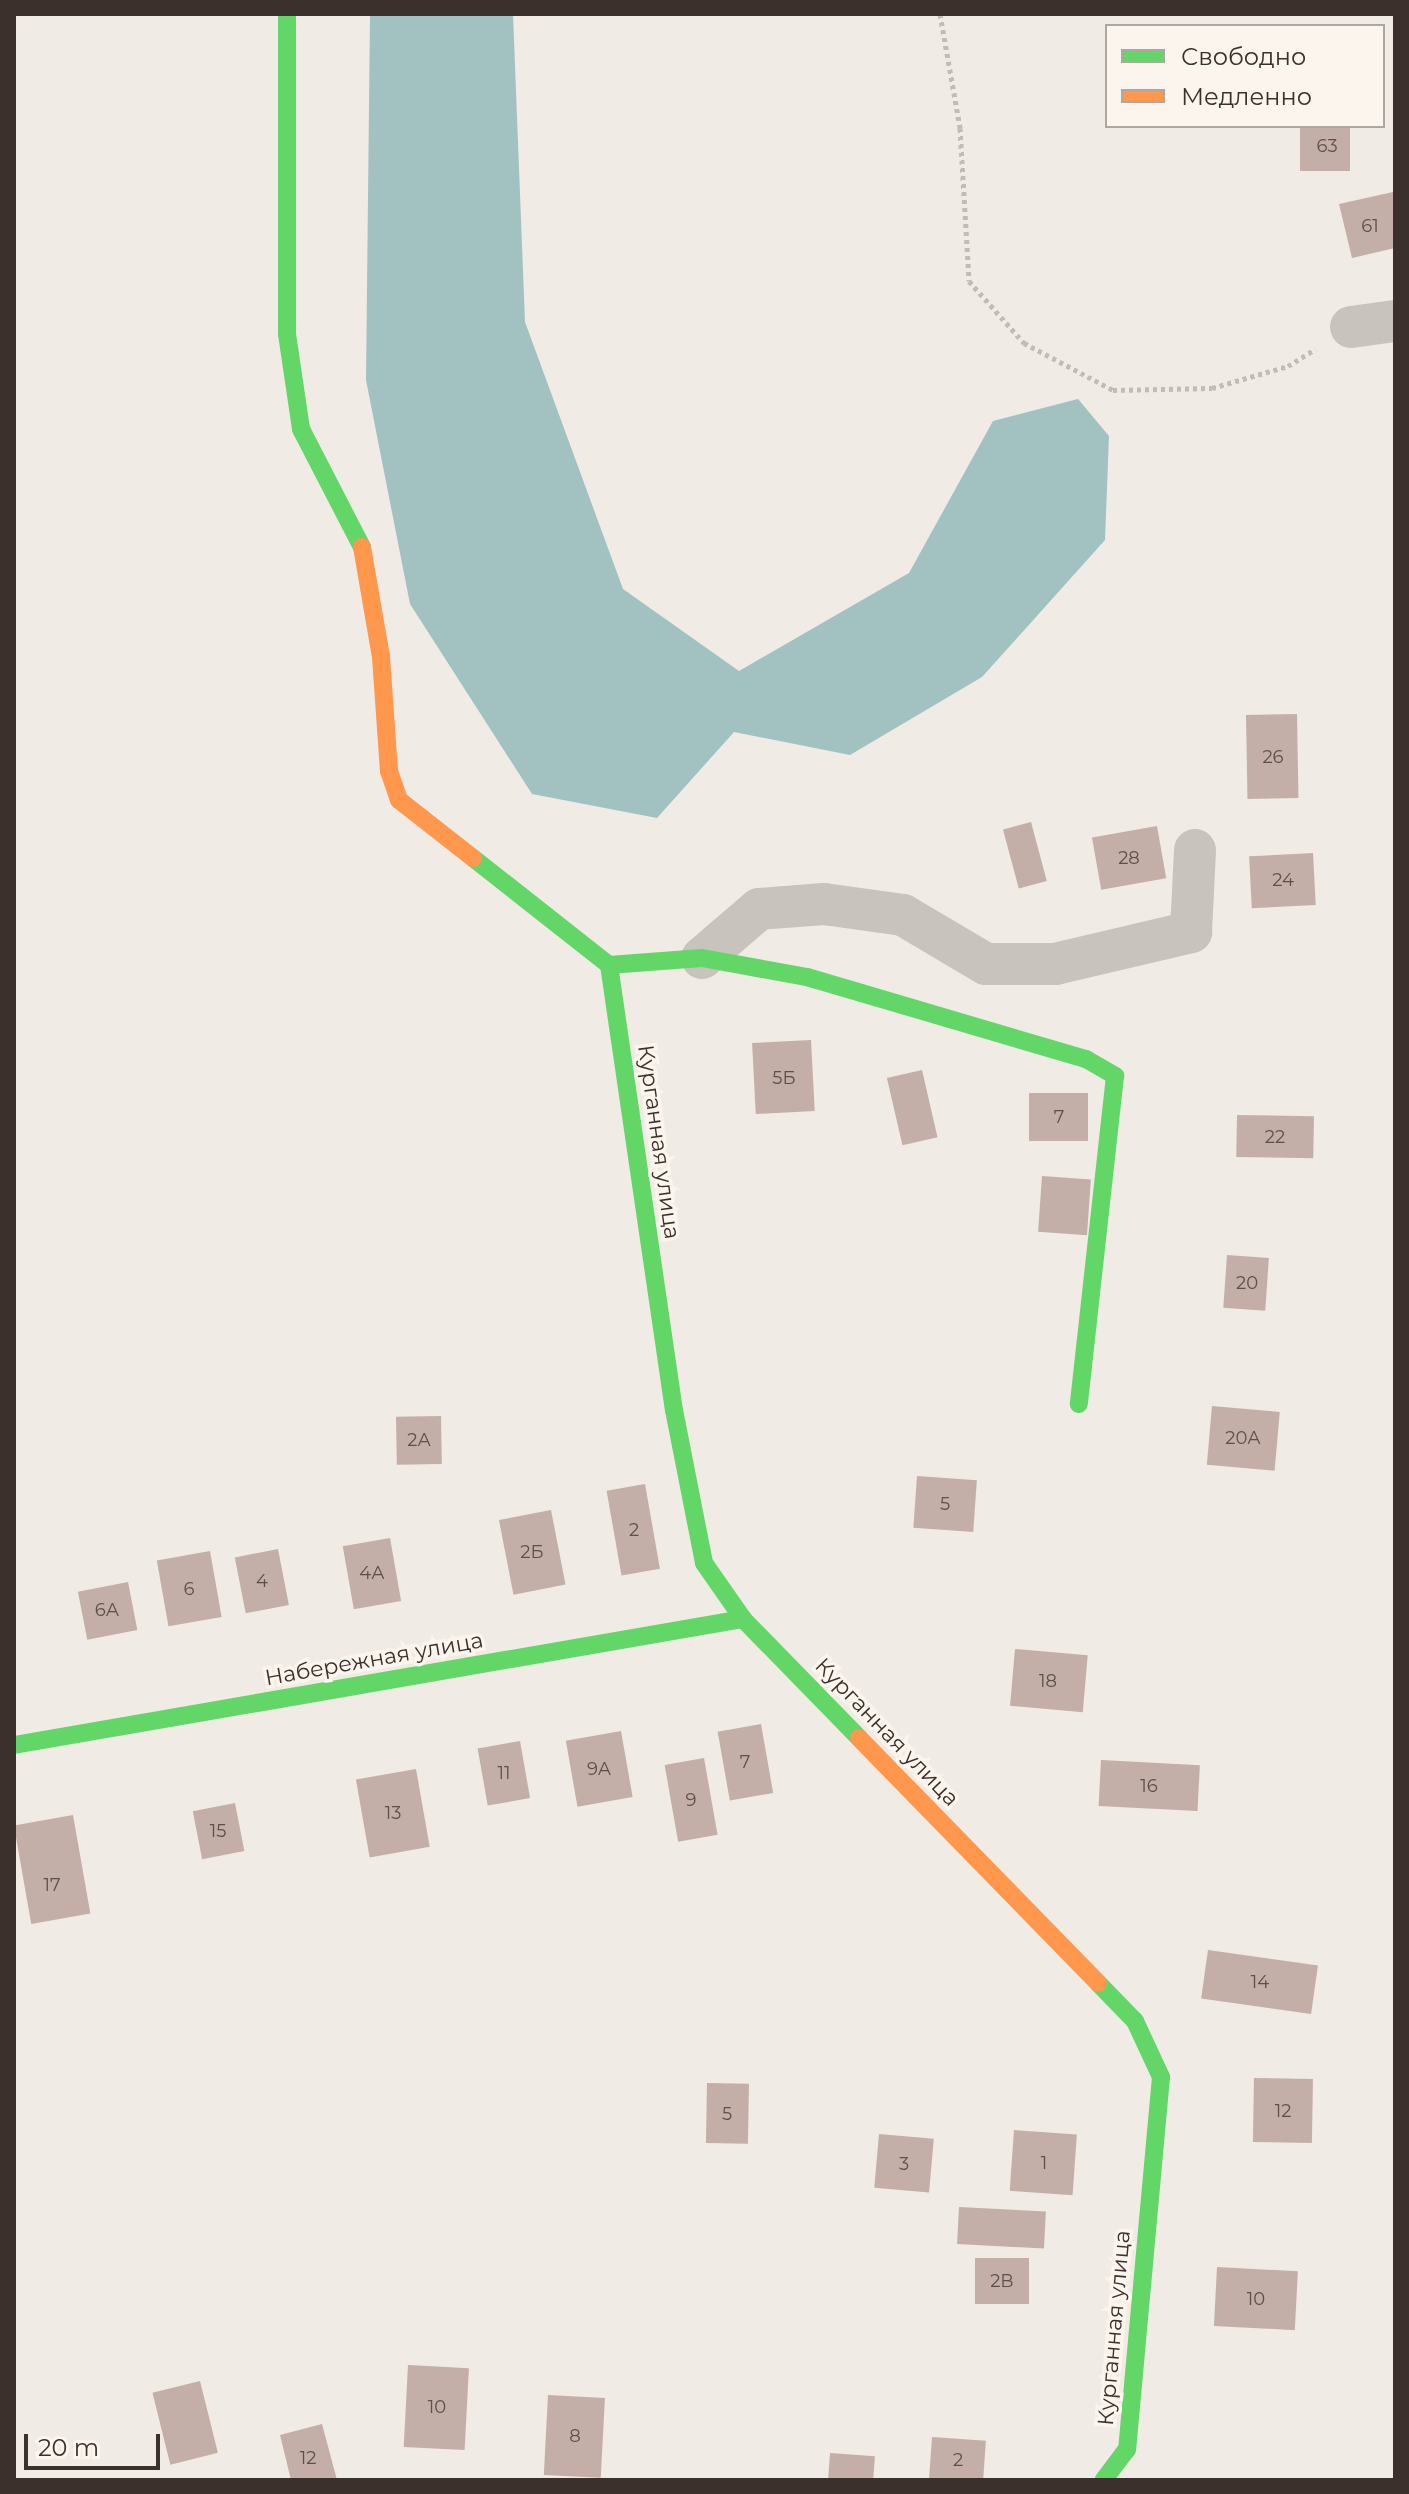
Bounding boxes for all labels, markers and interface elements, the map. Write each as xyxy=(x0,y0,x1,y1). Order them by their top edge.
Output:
legend xyxy=(1105,24,1385,128)
text: Свободно xyxy=(1181,42,1306,71)
text: Медленно xyxy=(1181,82,1312,111)
house number: 63 xyxy=(1316,135,1338,157)
house number: 61 xyxy=(1361,215,1379,237)
house number: 26 xyxy=(1262,746,1284,768)
house number: 28 xyxy=(1118,847,1140,869)
house number: 24 xyxy=(1272,869,1294,891)
street label: Курганная улица xyxy=(632,1043,686,1241)
house number: 5Б xyxy=(772,1067,796,1089)
house number: 7 xyxy=(1054,1106,1064,1128)
house number: 22 xyxy=(1265,1126,1285,1148)
house number: 20 xyxy=(1236,1272,1258,1294)
house number: 20А xyxy=(1225,1427,1261,1449)
house number: 2А xyxy=(407,1429,431,1451)
house number: 5 xyxy=(940,1493,950,1515)
house number: 2 xyxy=(629,1519,639,1541)
house number: 2Б xyxy=(520,1541,544,1563)
house number: 4А xyxy=(359,1562,385,1584)
house number: 4 xyxy=(256,1570,268,1592)
house number: 6 xyxy=(184,1578,194,1600)
house number: 6А xyxy=(95,1599,119,1621)
street label: Набережная улица xyxy=(263,1627,485,1691)
street label: Курганная улица xyxy=(809,1652,965,1812)
house number: 18 xyxy=(1039,1670,1057,1692)
house number: 7 xyxy=(740,1751,750,1773)
house number: 9А xyxy=(587,1758,611,1780)
house number: 11 xyxy=(498,1762,510,1784)
house number: 16 xyxy=(1140,1775,1158,1797)
house number: 9 xyxy=(686,1789,696,1811)
house number: 13 xyxy=(385,1802,401,1824)
house number: 15 xyxy=(210,1820,226,1842)
house number: 17 xyxy=(43,1874,61,1896)
house number: 14 xyxy=(1251,1971,1269,1993)
house number: 12 xyxy=(1275,2100,1291,2122)
house number: 5 xyxy=(722,2103,732,2125)
house number: 1 xyxy=(1041,2152,1047,2174)
house number: 3 xyxy=(899,2153,909,2175)
street label: Курганная улица xyxy=(1092,2229,1136,2427)
house number: 2В xyxy=(990,2270,1014,2292)
house number: 10 xyxy=(1247,2288,1265,2310)
house number: 10 xyxy=(428,2396,446,2418)
scale bar xyxy=(28,2418,164,2468)
house number: 8 xyxy=(569,2425,581,2447)
text: 20 m xyxy=(38,2433,99,2462)
house number: 12 xyxy=(300,2447,316,2469)
house number: 2 xyxy=(953,2449,963,2471)

